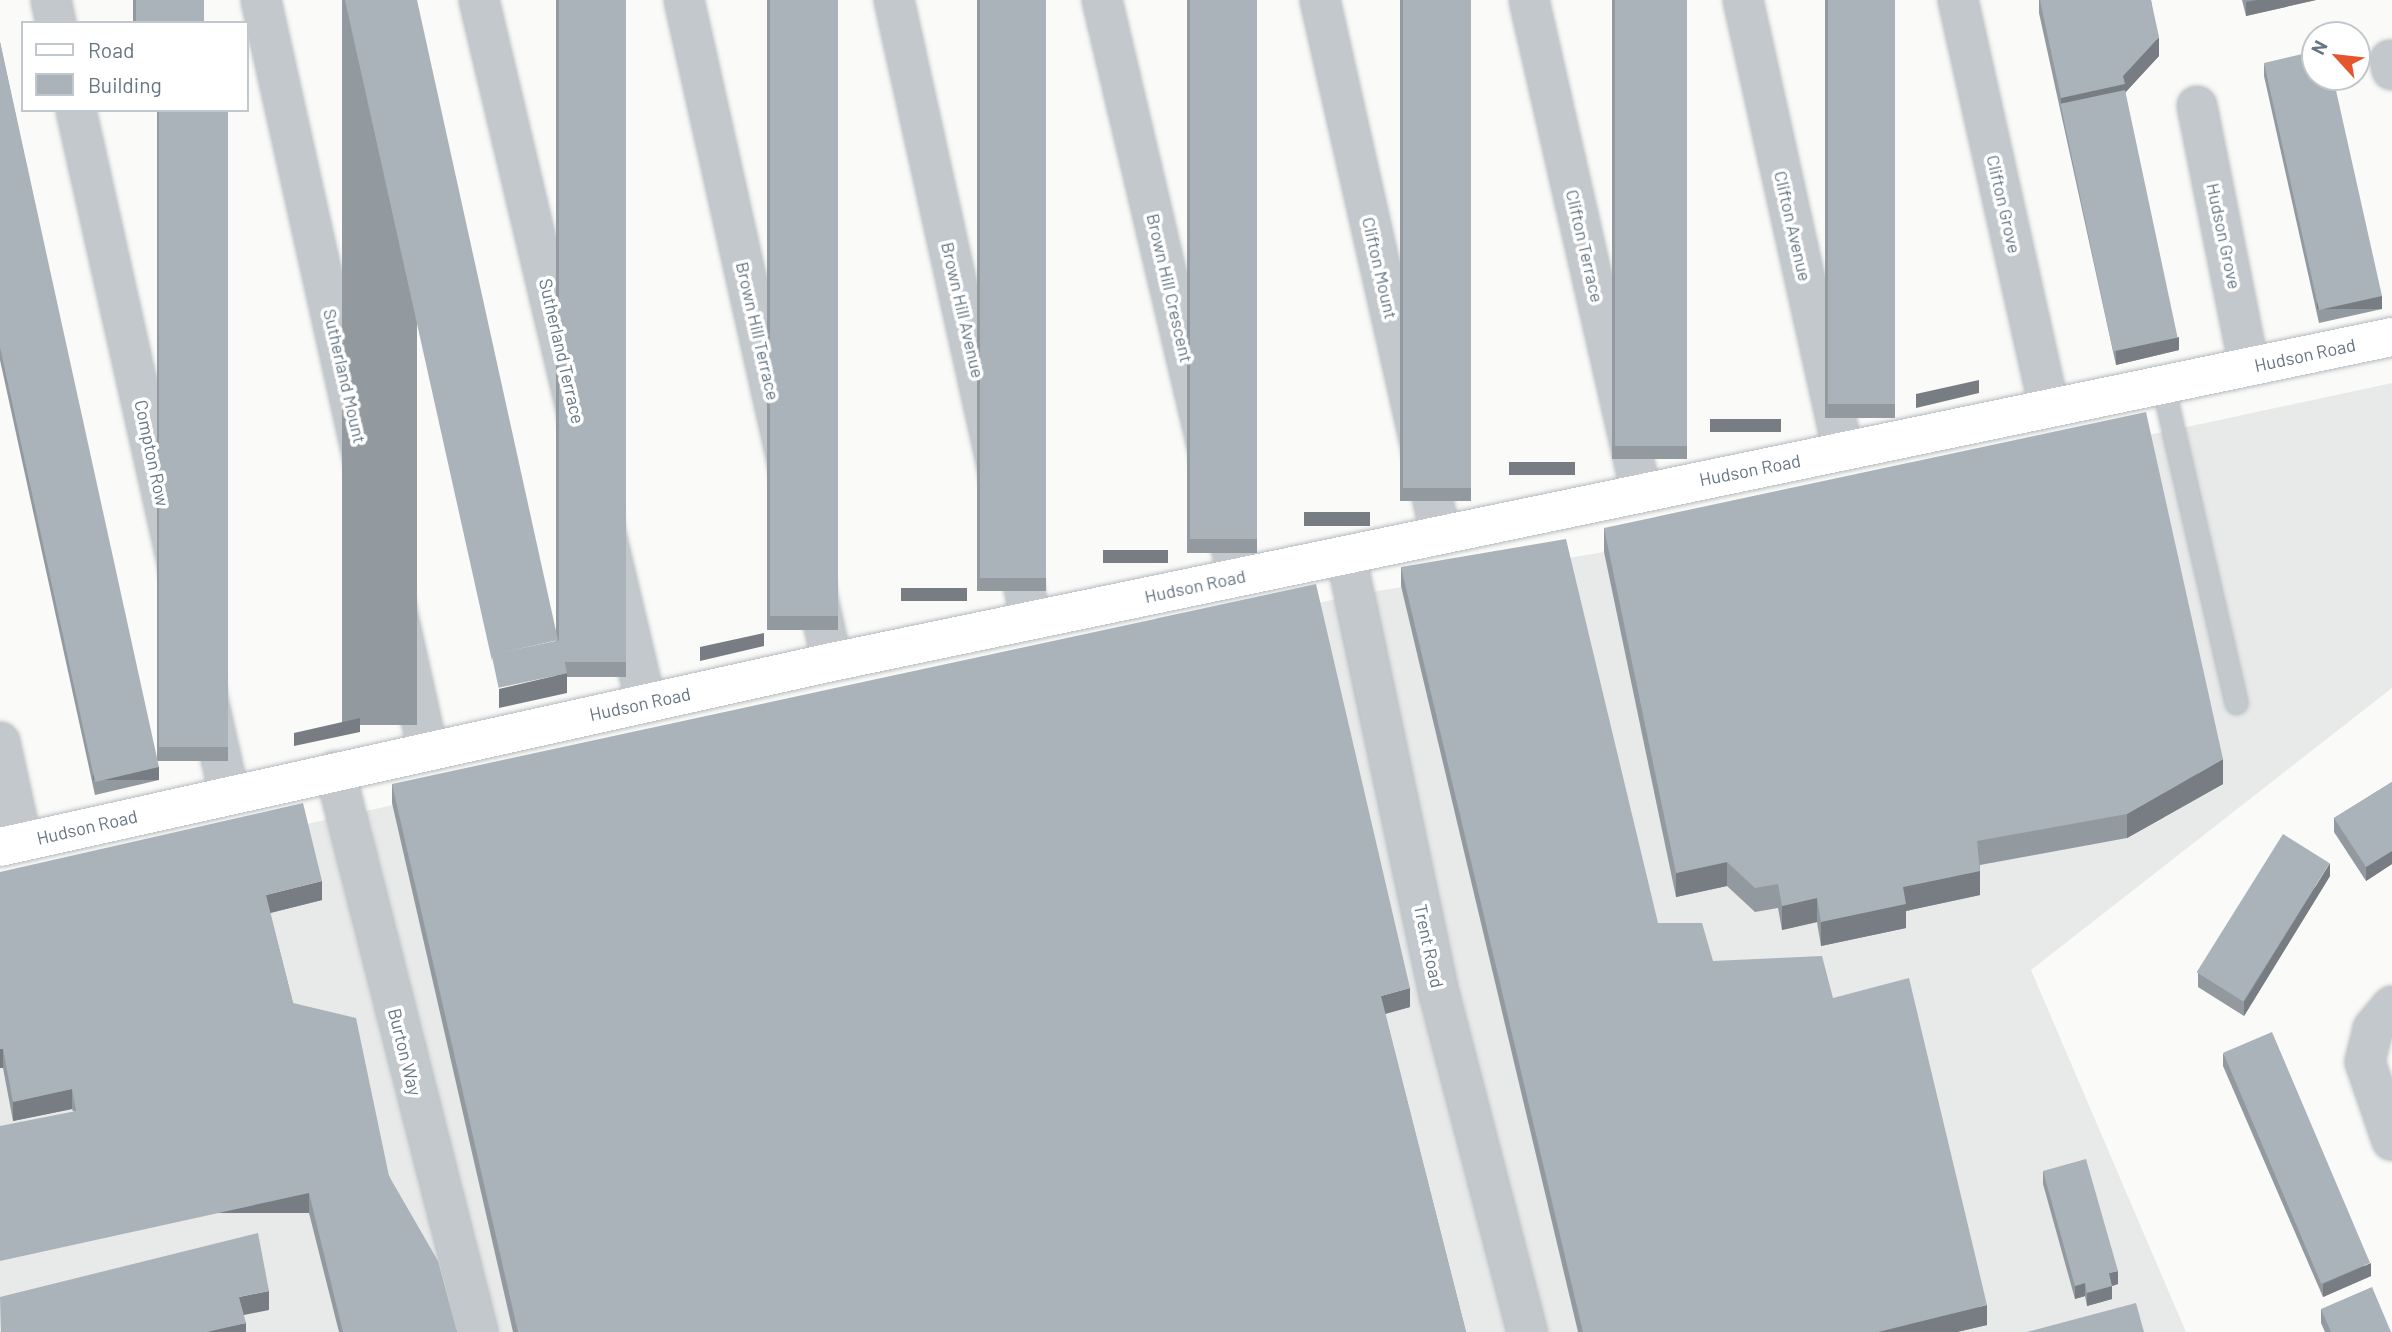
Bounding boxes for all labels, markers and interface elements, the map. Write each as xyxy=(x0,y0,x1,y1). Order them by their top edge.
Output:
legend xyxy=(21,21,248,112)
north arrow xyxy=(2301,21,2371,91)
text: N xyxy=(2306,36,2332,58)
text: Road xyxy=(88,37,134,62)
text: Building xyxy=(88,72,162,97)
street label: Clifton Grove xyxy=(1982,153,2026,255)
street label: Clifton Avenue xyxy=(1770,169,1816,283)
street label: Hudson Grove xyxy=(2202,181,2246,291)
street label: Clifton Terrace xyxy=(1562,187,1608,305)
street label: Brown Hill Crescent xyxy=(1142,211,1198,365)
street label: Clifton Mount xyxy=(1358,215,1402,321)
street label: Brown Hill Avenue xyxy=(937,240,989,380)
street label: Brown Hill Terrace xyxy=(732,260,784,402)
street label: Sutherland Terrace xyxy=(535,276,589,426)
street label: Sutherland Mount xyxy=(319,307,371,445)
street label: Hudson Road xyxy=(2252,334,2358,376)
street label: Compton Row xyxy=(130,398,174,508)
street label: Hudson Road xyxy=(1697,450,1803,490)
street label: Hudson Road xyxy=(1142,565,1248,607)
street label: Hudson Road xyxy=(587,683,693,725)
street label: Hudson Road xyxy=(34,805,140,849)
street label: Trent Road xyxy=(1410,902,1448,990)
street label: Burton Way xyxy=(384,1006,426,1098)

